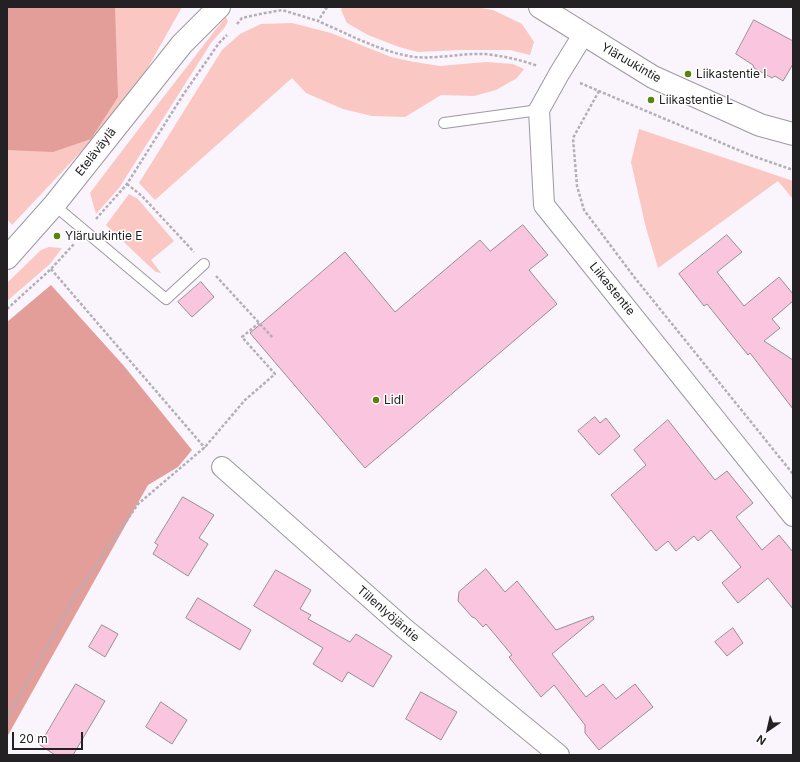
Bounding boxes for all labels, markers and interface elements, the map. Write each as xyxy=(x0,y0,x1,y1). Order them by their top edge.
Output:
street label: Yläruukintie xyxy=(598,40,664,86)
place label: Liikastentie I xyxy=(696,67,767,81)
marker: Liikastentie I xyxy=(683,69,693,79)
place label: Liikastentie L xyxy=(659,93,733,107)
marker: Liikastentie L xyxy=(646,95,656,105)
street label: Eteläväylä xyxy=(73,125,119,179)
place label: Yläruukintie E xyxy=(65,229,142,243)
marker: Yläruukintie E xyxy=(52,231,62,241)
street label: Liikastentie xyxy=(586,260,638,318)
place label: Lidl xyxy=(384,393,404,407)
marker: Lidl xyxy=(371,395,381,405)
street label: Tiilenlyöjäntie xyxy=(354,583,422,645)
north arrow xyxy=(748,710,788,750)
scale bar xyxy=(14,724,85,750)
text: 20 m xyxy=(19,731,48,746)
text: N xyxy=(754,732,769,748)

